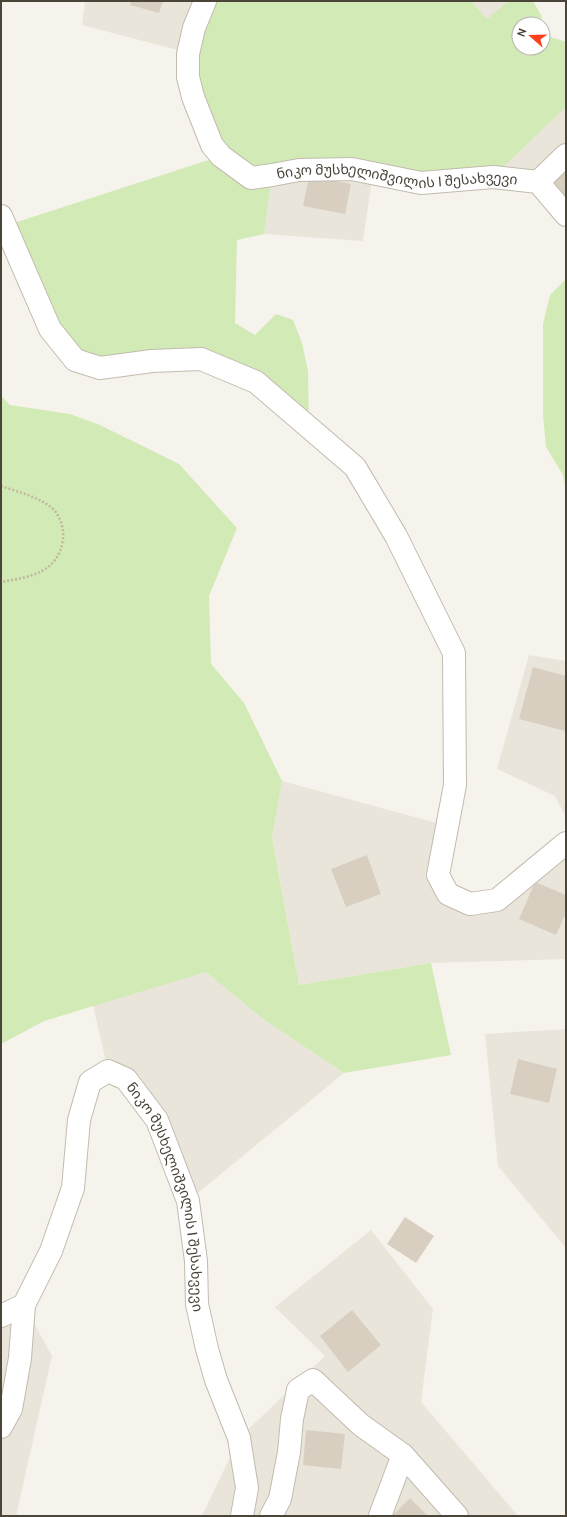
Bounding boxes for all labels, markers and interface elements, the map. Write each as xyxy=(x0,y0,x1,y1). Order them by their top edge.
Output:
north arrow xyxy=(511,16,551,56)
text: N xyxy=(514,27,530,39)
street label: ნიკო მუსხელიშვილის I შესახვევი xyxy=(275,160,519,192)
street label: ნიკო მუსხელიშვილის I შესახვევი xyxy=(123,1078,207,1313)

